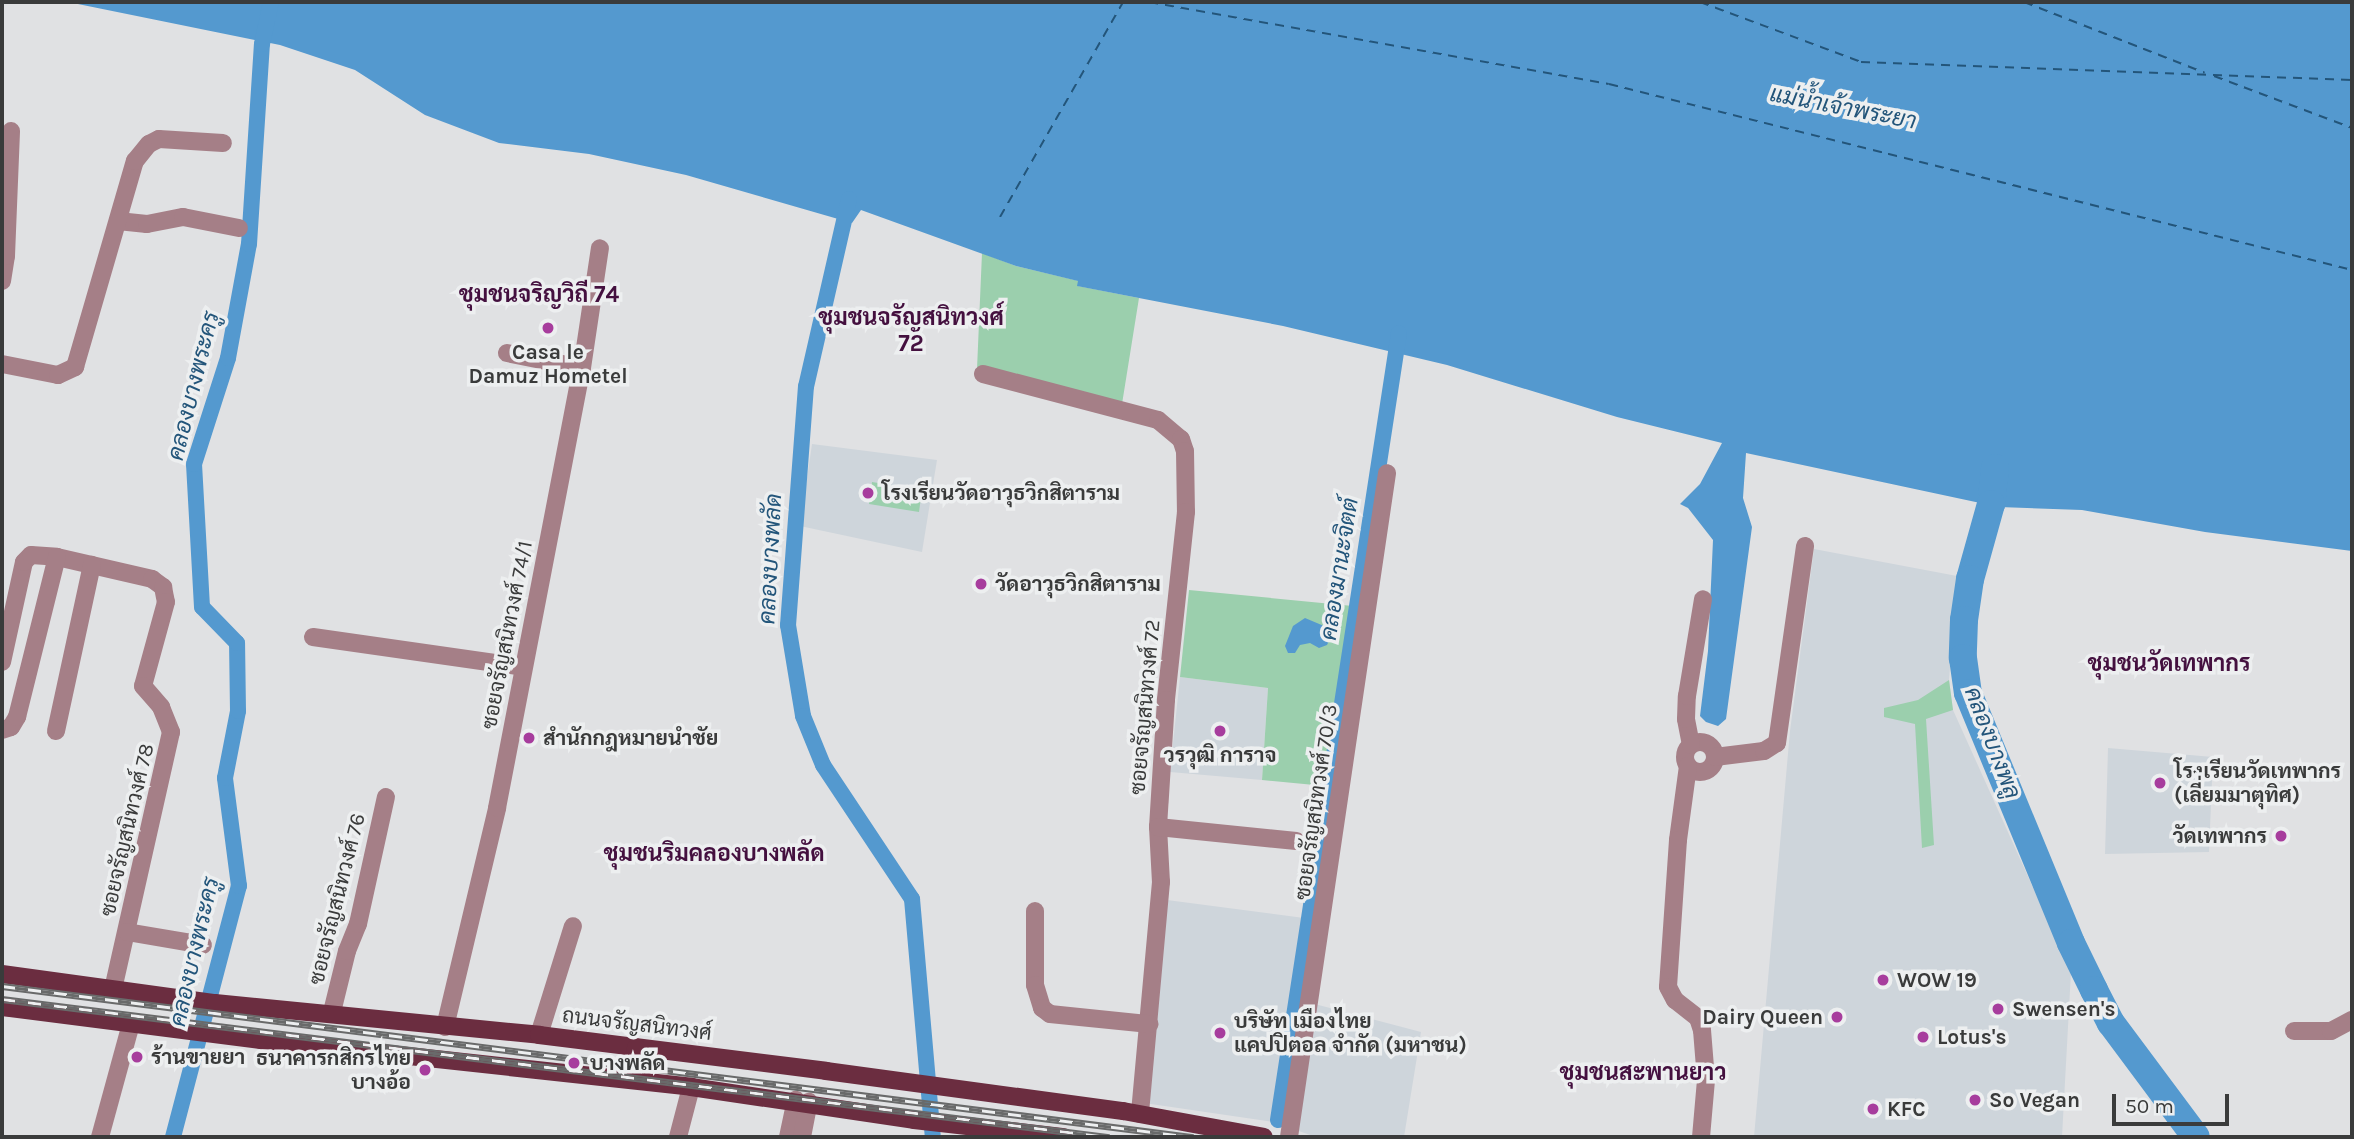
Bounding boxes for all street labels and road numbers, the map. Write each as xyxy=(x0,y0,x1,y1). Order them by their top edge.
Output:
street label: ซอยจรัญสนิทวงศ์ 74/1 xyxy=(476,539,538,731)
street label: ซอยจรัญสนิทวงศ์ 72 xyxy=(1125,618,1165,796)
street label: ซอยจรัญสนิทวงศ์ 70/3 xyxy=(1290,702,1342,902)
street label: ซอยจรัญสนิทวงศ์ 78 xyxy=(95,741,159,919)
street label: ซอยจรัญสนิทวงศ์ 76 xyxy=(304,811,370,987)
street label: ถนนจรัญสนิทวงศ์ xyxy=(561,1002,713,1046)

